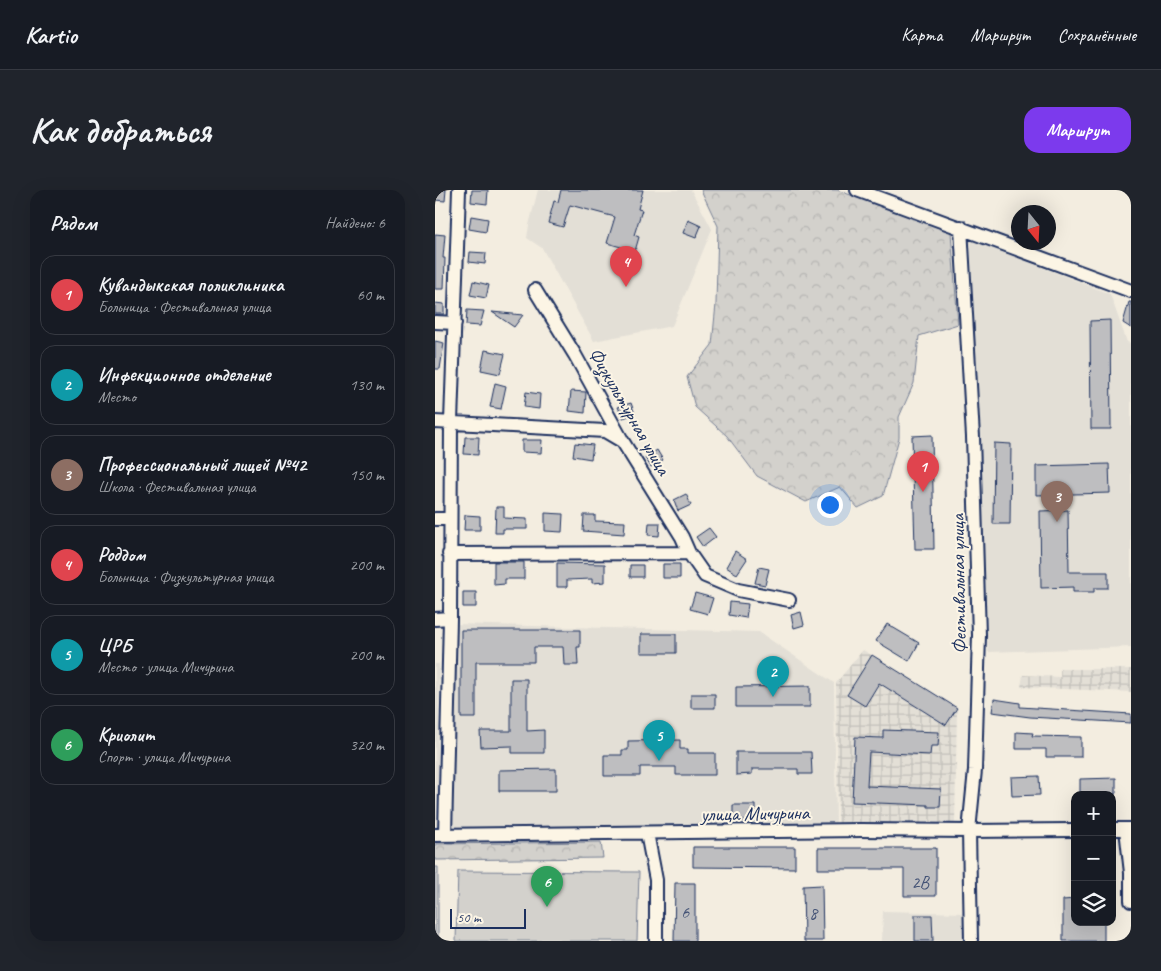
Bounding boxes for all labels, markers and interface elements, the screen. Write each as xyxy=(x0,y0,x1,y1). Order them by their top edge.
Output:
text: Kartio xyxy=(25,20,77,50)
text: Карта xyxy=(901,24,942,46)
text: Маршрут xyxy=(970,24,1030,46)
text: Сохранённые xyxy=(1058,24,1136,46)
button: Маршрут xyxy=(1024,107,1131,153)
text: Как добраться xyxy=(30,108,211,153)
north arrow xyxy=(1011,205,1056,250)
text: Рядом xyxy=(50,210,97,236)
text: Найдено: 6 xyxy=(325,213,385,233)
pin: 4 xyxy=(610,246,642,287)
text: Кувандыкская поликлиника xyxy=(98,273,283,297)
text: 1 xyxy=(63,285,71,305)
text: 60 m xyxy=(357,285,384,305)
text: Больница · Фестивальная улица xyxy=(98,297,271,317)
street label: Физкультурная улица xyxy=(582,343,677,482)
text: Инфекционное отделение xyxy=(98,363,270,387)
text: 2 xyxy=(63,375,71,395)
text: 130 m xyxy=(350,375,384,395)
text: Место xyxy=(98,387,136,407)
pin: 1 xyxy=(907,451,939,492)
text: Профессиональный лицей №42 xyxy=(98,453,306,477)
text: 3 xyxy=(63,465,71,485)
text: 150 m xyxy=(350,465,384,485)
text: Школа · Фестивальная улица xyxy=(98,477,256,497)
pin: 3 xyxy=(1041,481,1073,522)
your location xyxy=(817,492,843,518)
street label: Фестивальная улица xyxy=(945,512,972,654)
text: Роддом xyxy=(98,543,145,567)
text: 4 xyxy=(63,555,71,575)
text: 200 m xyxy=(350,555,384,575)
text: Больница · Физкультурная улица xyxy=(98,567,274,587)
text: ЦРБ xyxy=(98,633,132,657)
text: 5 xyxy=(64,645,70,665)
text: 200 m xyxy=(350,645,384,665)
pin: 2 xyxy=(757,656,789,697)
text: Место · улица Мичурина xyxy=(98,657,234,677)
pin: 5 xyxy=(643,720,675,761)
text: Криолит xyxy=(98,723,155,747)
text: 6 xyxy=(63,735,71,755)
text: 320 m xyxy=(350,735,384,755)
text: Спорт · улица Мичурина xyxy=(98,747,230,767)
map controls xyxy=(1071,791,1116,926)
button: + xyxy=(1071,791,1116,836)
street label: улица Мичурина xyxy=(699,800,811,827)
button: − xyxy=(1071,836,1116,881)
pin: 6 xyxy=(531,866,563,907)
house number: 2В xyxy=(911,871,930,893)
button: layers xyxy=(1071,881,1116,926)
house number: 6 xyxy=(681,901,690,923)
house number: 8 xyxy=(809,902,819,924)
scale bar xyxy=(450,906,526,929)
text: 50 m xyxy=(457,909,481,926)

